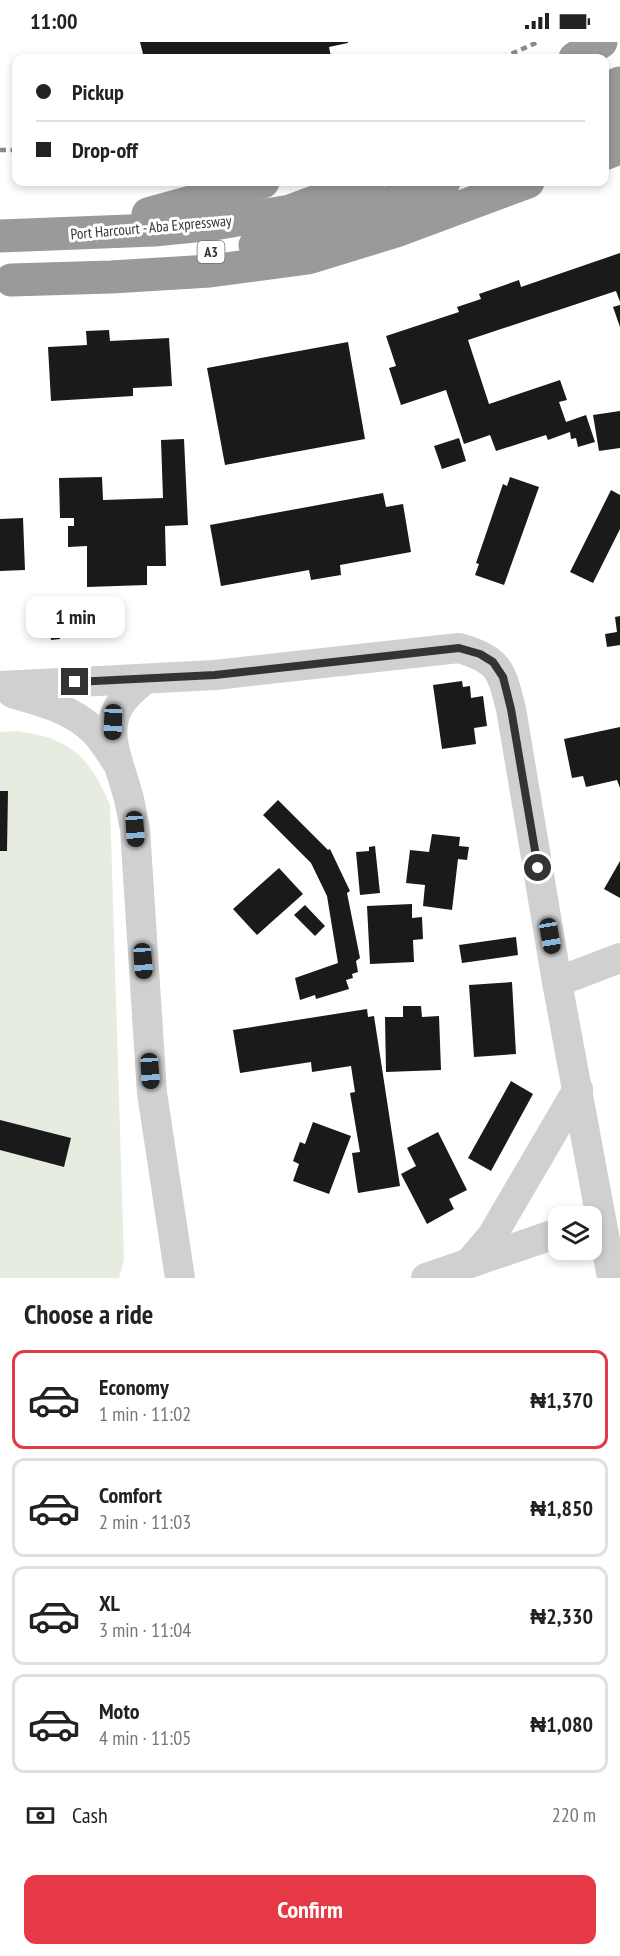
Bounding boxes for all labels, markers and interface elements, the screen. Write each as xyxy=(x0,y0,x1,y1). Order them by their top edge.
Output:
text: 11:00 xyxy=(30,7,78,35)
text: Pickup xyxy=(72,78,124,106)
text: Drop-off xyxy=(72,136,138,164)
street label: Port Harcourt - Aba Expressway xyxy=(70,210,233,243)
road number: A3 xyxy=(198,241,224,263)
callout: 1 min xyxy=(26,595,124,637)
text: 1 min xyxy=(55,604,96,630)
route end xyxy=(61,668,88,695)
car xyxy=(103,704,123,740)
car xyxy=(125,810,145,848)
route start xyxy=(524,854,551,881)
car xyxy=(538,917,562,955)
car xyxy=(133,942,153,980)
car xyxy=(140,1052,160,1090)
map controls xyxy=(548,1206,602,1260)
button: layers xyxy=(548,1206,602,1260)
text: Choose a ride xyxy=(24,1297,153,1331)
icon: car xyxy=(27,1373,81,1427)
text: Economy xyxy=(99,1373,169,1401)
text: ₦1,370 xyxy=(530,1386,593,1414)
text: 1 min · 11:02 xyxy=(99,1401,191,1427)
icon: car xyxy=(27,1481,81,1535)
text: Comfort xyxy=(99,1481,162,1509)
text: ₦1,850 xyxy=(530,1494,593,1522)
text: 2 min · 11:03 xyxy=(99,1509,191,1535)
icon: car xyxy=(27,1589,81,1643)
text: XL xyxy=(99,1589,120,1617)
text: ₦2,330 xyxy=(530,1602,593,1630)
text: 3 min · 11:04 xyxy=(99,1617,191,1643)
icon: car xyxy=(27,1697,81,1751)
text: Moto xyxy=(99,1697,140,1725)
text: ₦1,080 xyxy=(530,1710,593,1738)
text: 4 min · 11:05 xyxy=(99,1725,191,1751)
icon: cash xyxy=(24,1799,57,1832)
text: Cash xyxy=(72,1801,108,1829)
text: 220 m xyxy=(552,1802,596,1828)
button: Confirm xyxy=(24,1875,596,1944)

